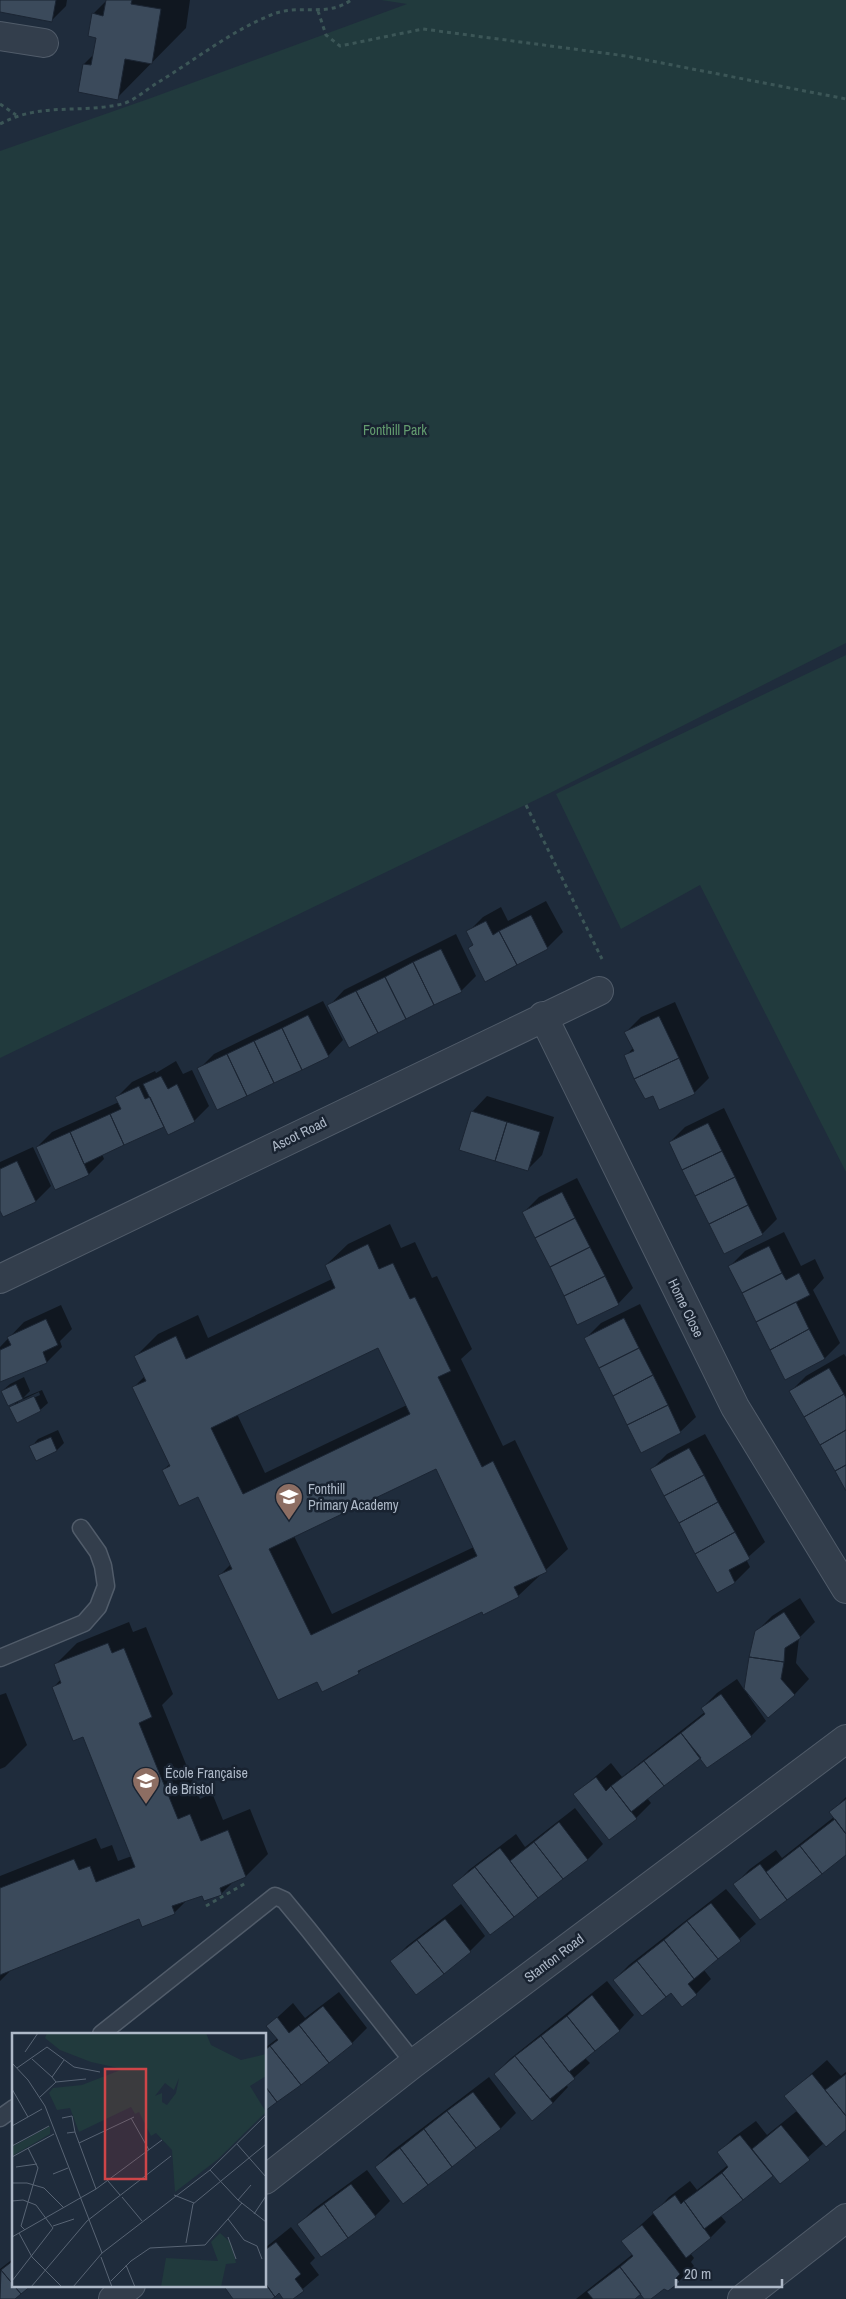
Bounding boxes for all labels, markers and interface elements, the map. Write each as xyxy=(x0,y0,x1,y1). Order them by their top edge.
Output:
park label: Fonthill Park xyxy=(363,421,427,439)
street label: Ascot Road xyxy=(267,1113,330,1156)
street label: Home Close xyxy=(664,1276,708,1340)
place label: Fonthill Primary Academy xyxy=(308,1480,399,1514)
school or university icon: Fonthill Primary Academy xyxy=(274,1482,304,1521)
place label: École Française de Bristol xyxy=(165,1764,248,1798)
school or university icon: École Française de Bristol xyxy=(131,1766,161,1805)
street label: Stanton Road xyxy=(521,1930,587,1986)
inset map xyxy=(12,2033,266,2286)
scale bar xyxy=(676,2256,782,2288)
text: 20 m xyxy=(684,2263,711,2284)

